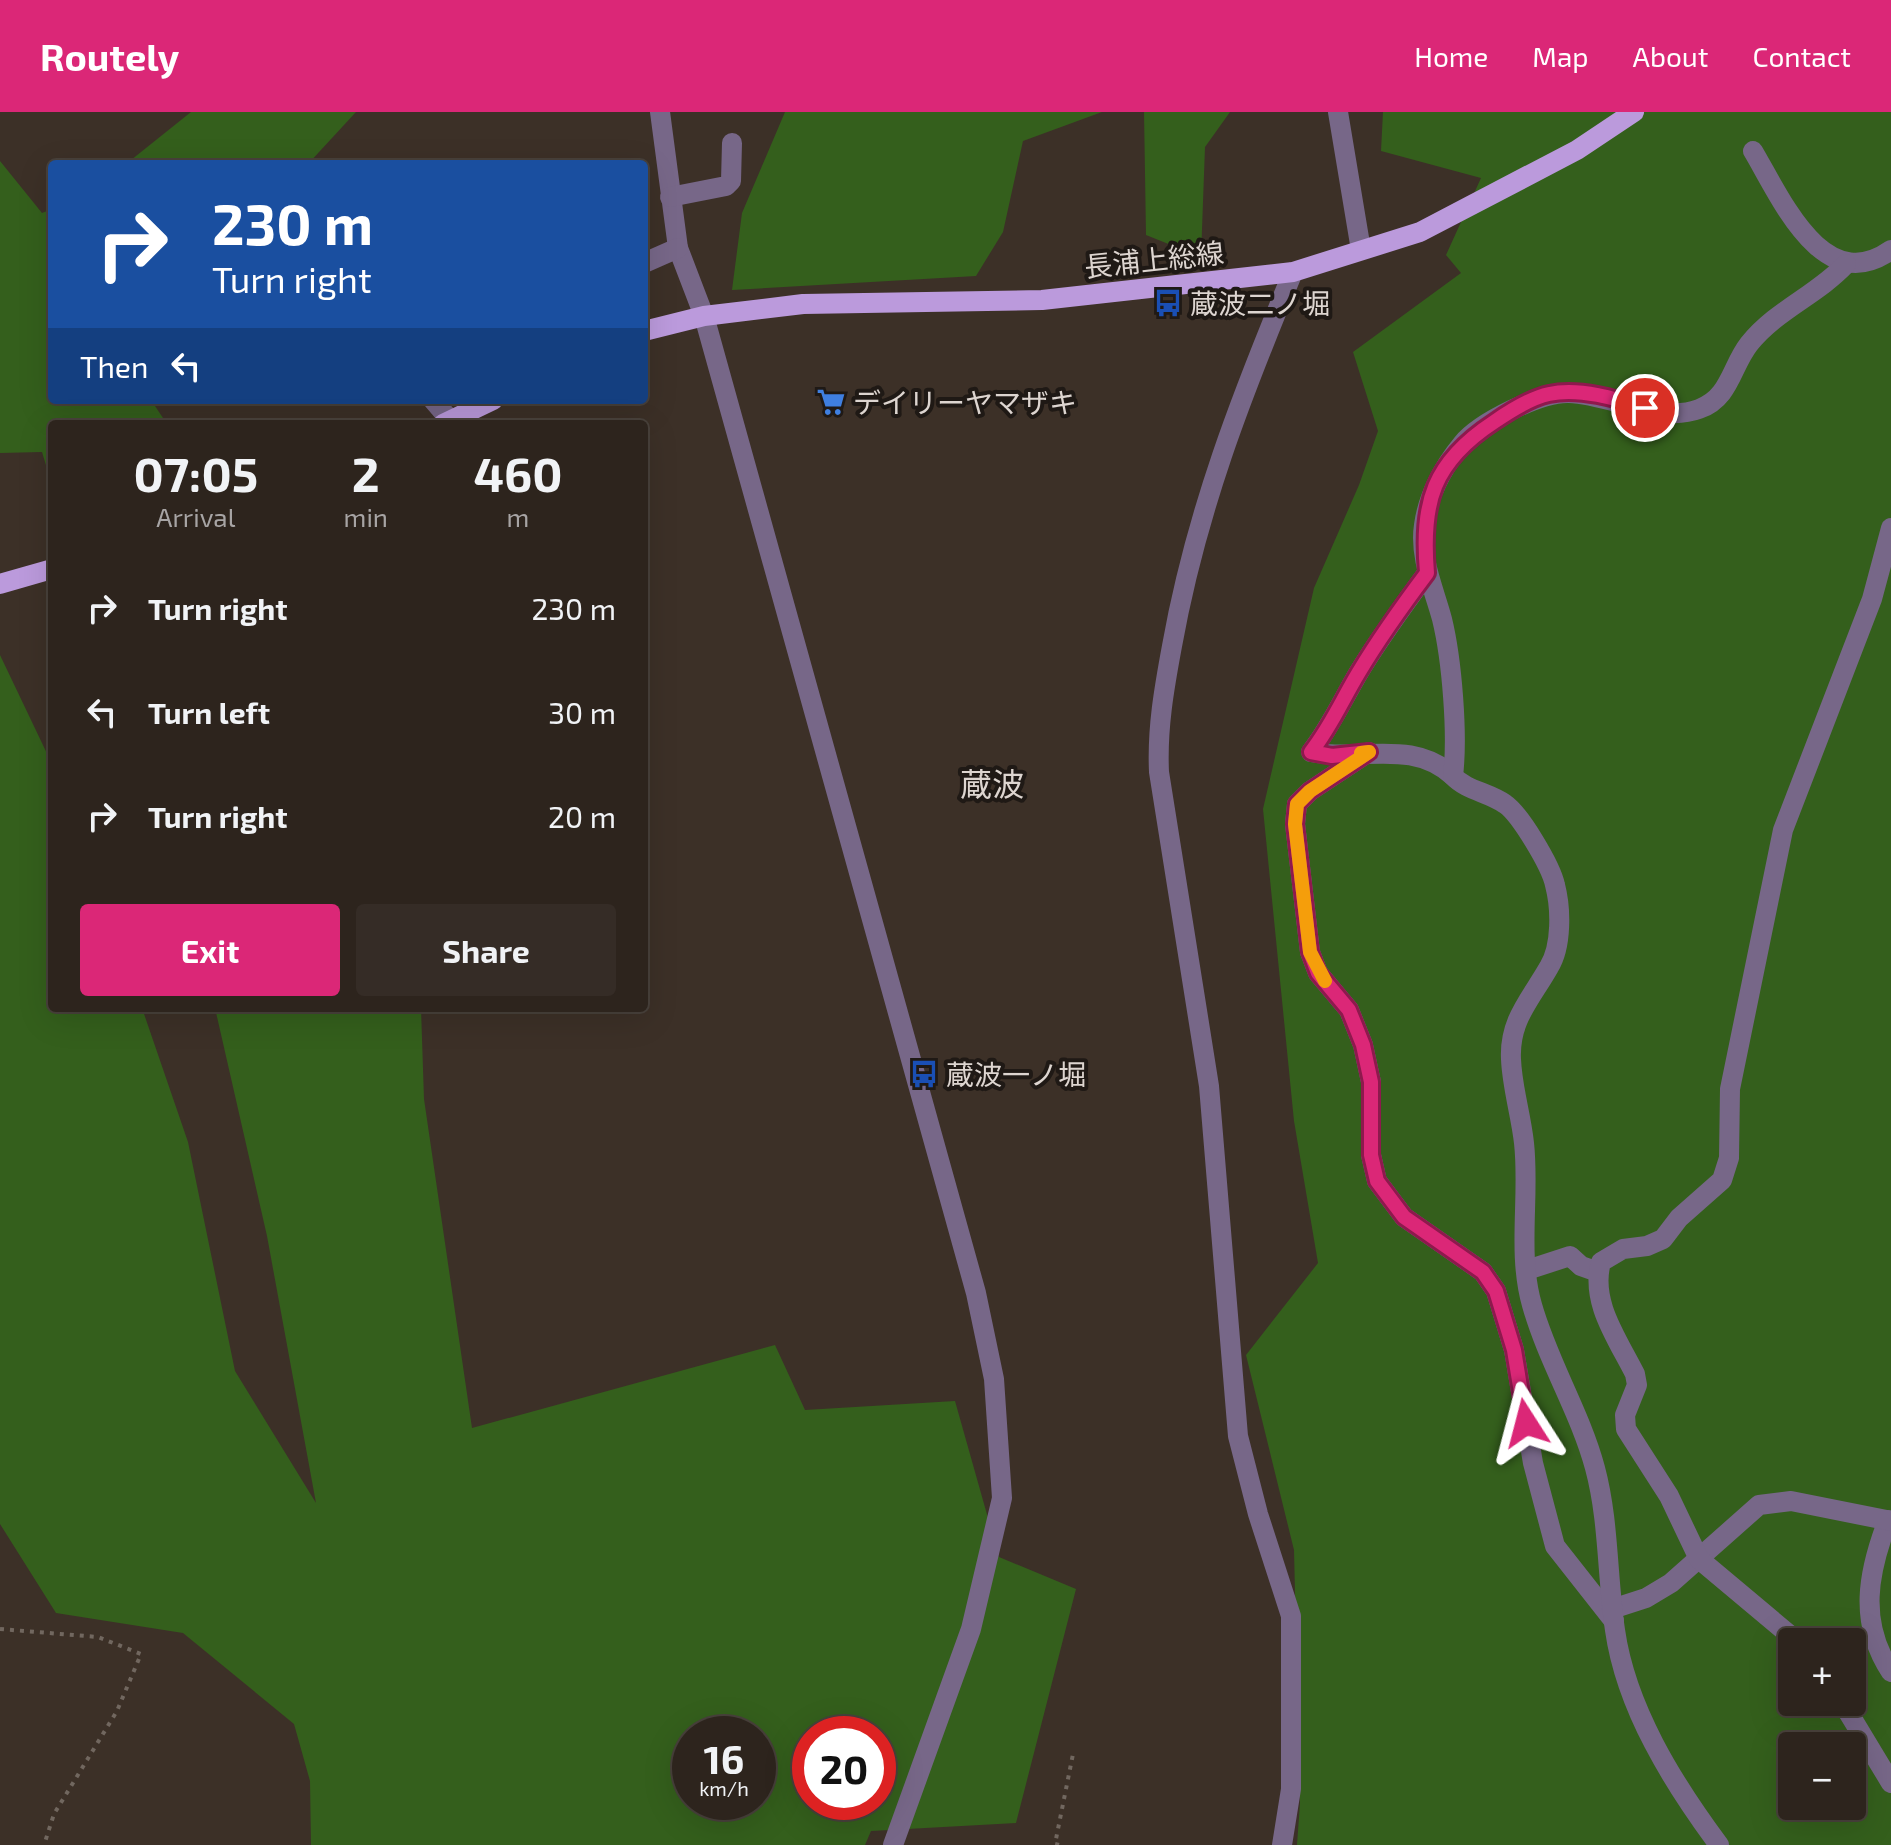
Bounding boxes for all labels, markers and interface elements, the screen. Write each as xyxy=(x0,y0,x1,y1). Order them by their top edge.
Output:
text: Routely xyxy=(40,33,179,79)
text: Home xyxy=(1414,39,1488,73)
text: Map xyxy=(1532,39,1589,73)
text: About xyxy=(1633,39,1708,73)
text: Contact xyxy=(1752,39,1851,73)
text: 230 m xyxy=(212,189,373,256)
icon: right xyxy=(80,192,184,296)
street label: 長浦上総線 xyxy=(1083,235,1225,283)
text: Turn right xyxy=(212,257,372,300)
place label: 蔵波二ノ堀 xyxy=(1190,286,1330,320)
bus stop icon: 蔵波二ノ堀 xyxy=(1153,288,1183,318)
icon: left xyxy=(164,344,208,388)
text: Then xyxy=(80,348,148,384)
pin xyxy=(1611,374,1679,442)
place label: デイリーヤマザキ xyxy=(853,385,1077,419)
icon: arrive xyxy=(1623,386,1667,430)
supermarket icon: デイリーヤマザキ xyxy=(816,387,846,417)
text: 07:05 xyxy=(133,444,258,502)
text: 2 xyxy=(352,444,380,502)
text: 460 xyxy=(473,444,563,502)
text: Arrival xyxy=(156,501,235,532)
text: min xyxy=(344,501,388,532)
text: m xyxy=(507,501,529,532)
icon: right xyxy=(80,586,124,630)
text: Turn right xyxy=(148,590,288,626)
text: 230 m xyxy=(531,590,616,626)
icon: left xyxy=(80,690,124,734)
text: Turn left xyxy=(148,694,270,730)
text: 30 m xyxy=(548,694,616,730)
district label: 蔵波 xyxy=(960,764,1024,802)
icon: right xyxy=(80,794,124,838)
text: Turn right xyxy=(148,798,288,834)
text: 20 m xyxy=(548,798,616,834)
button: Exit xyxy=(80,904,340,996)
button: Share xyxy=(356,904,616,996)
place label: 蔵波一ノ堀 xyxy=(946,1057,1086,1091)
bus stop icon: 蔵波一ノ堀 xyxy=(909,1059,939,1089)
position arrow xyxy=(1484,1381,1568,1465)
map controls xyxy=(1778,1628,1866,1820)
button: + xyxy=(1778,1628,1866,1716)
speed limit sign: 20 xyxy=(792,1716,896,1820)
button: − xyxy=(1778,1732,1866,1820)
text: 16 xyxy=(704,1734,744,1782)
text: km/h xyxy=(699,1776,749,1800)

